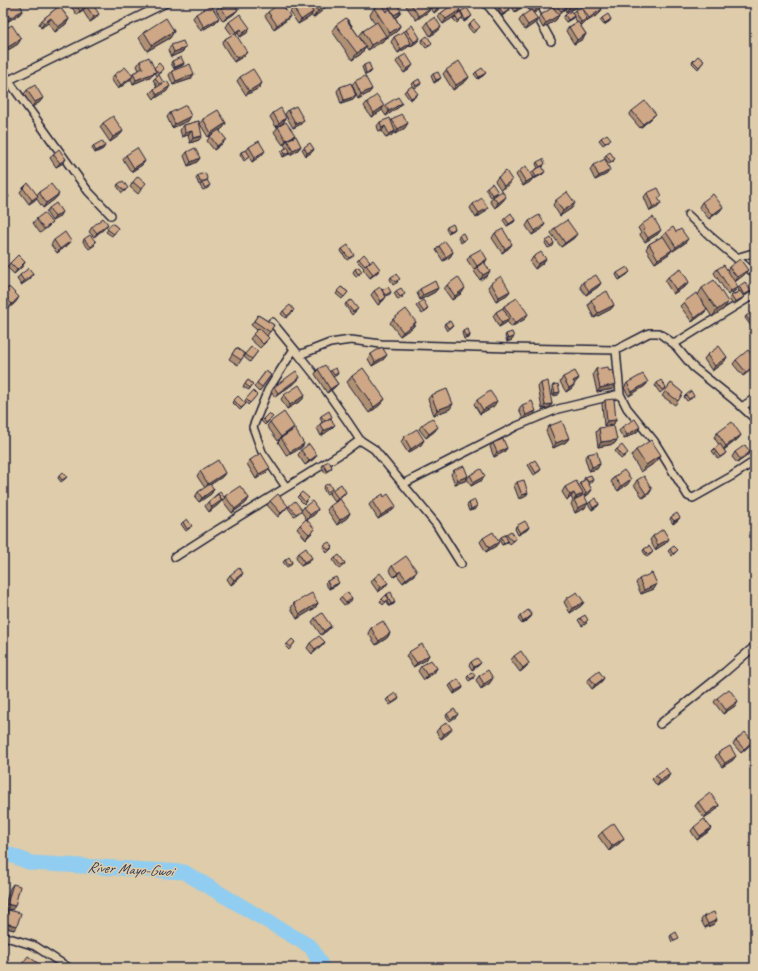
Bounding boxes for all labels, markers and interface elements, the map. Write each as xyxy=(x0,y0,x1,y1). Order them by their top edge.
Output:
water label: River Mayo-Gwoi xyxy=(87,858,177,881)

